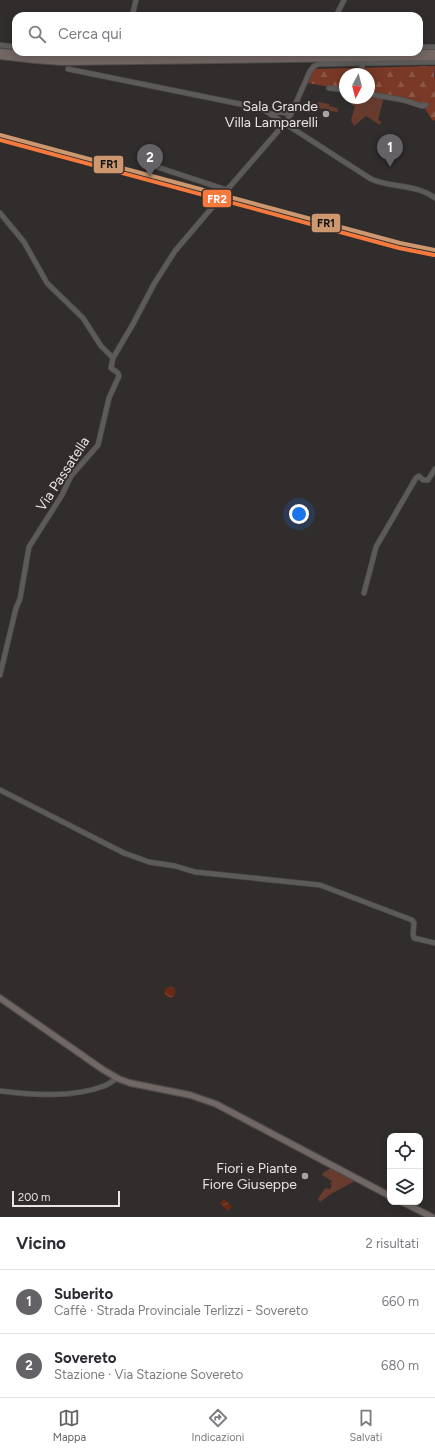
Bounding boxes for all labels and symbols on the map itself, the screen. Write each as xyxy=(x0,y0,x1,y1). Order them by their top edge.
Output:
north arrow xyxy=(339,68,375,104)
place label: Sala Grande Villa Lamparelli xyxy=(225,98,318,131)
marker: Sala Grande Villa Lamparelli xyxy=(321,109,331,119)
pin: 1 xyxy=(377,134,403,167)
pin: 2 xyxy=(137,144,163,177)
line badge: FR1 xyxy=(93,155,124,174)
text: FR1 xyxy=(100,158,118,171)
line badge: FR2 xyxy=(202,189,232,208)
text: FR2 xyxy=(207,193,227,206)
line badge: FR1 xyxy=(311,213,341,233)
text: FR1 xyxy=(317,217,335,230)
street label: Via Passatella xyxy=(33,434,93,514)
your location xyxy=(289,504,309,524)
place label: Fiori e Piante Fiore Giuseppe xyxy=(202,1160,297,1193)
marker: Fiori e Piante Fiore Giuseppe xyxy=(300,1171,310,1181)
scale bar xyxy=(12,1189,120,1208)

